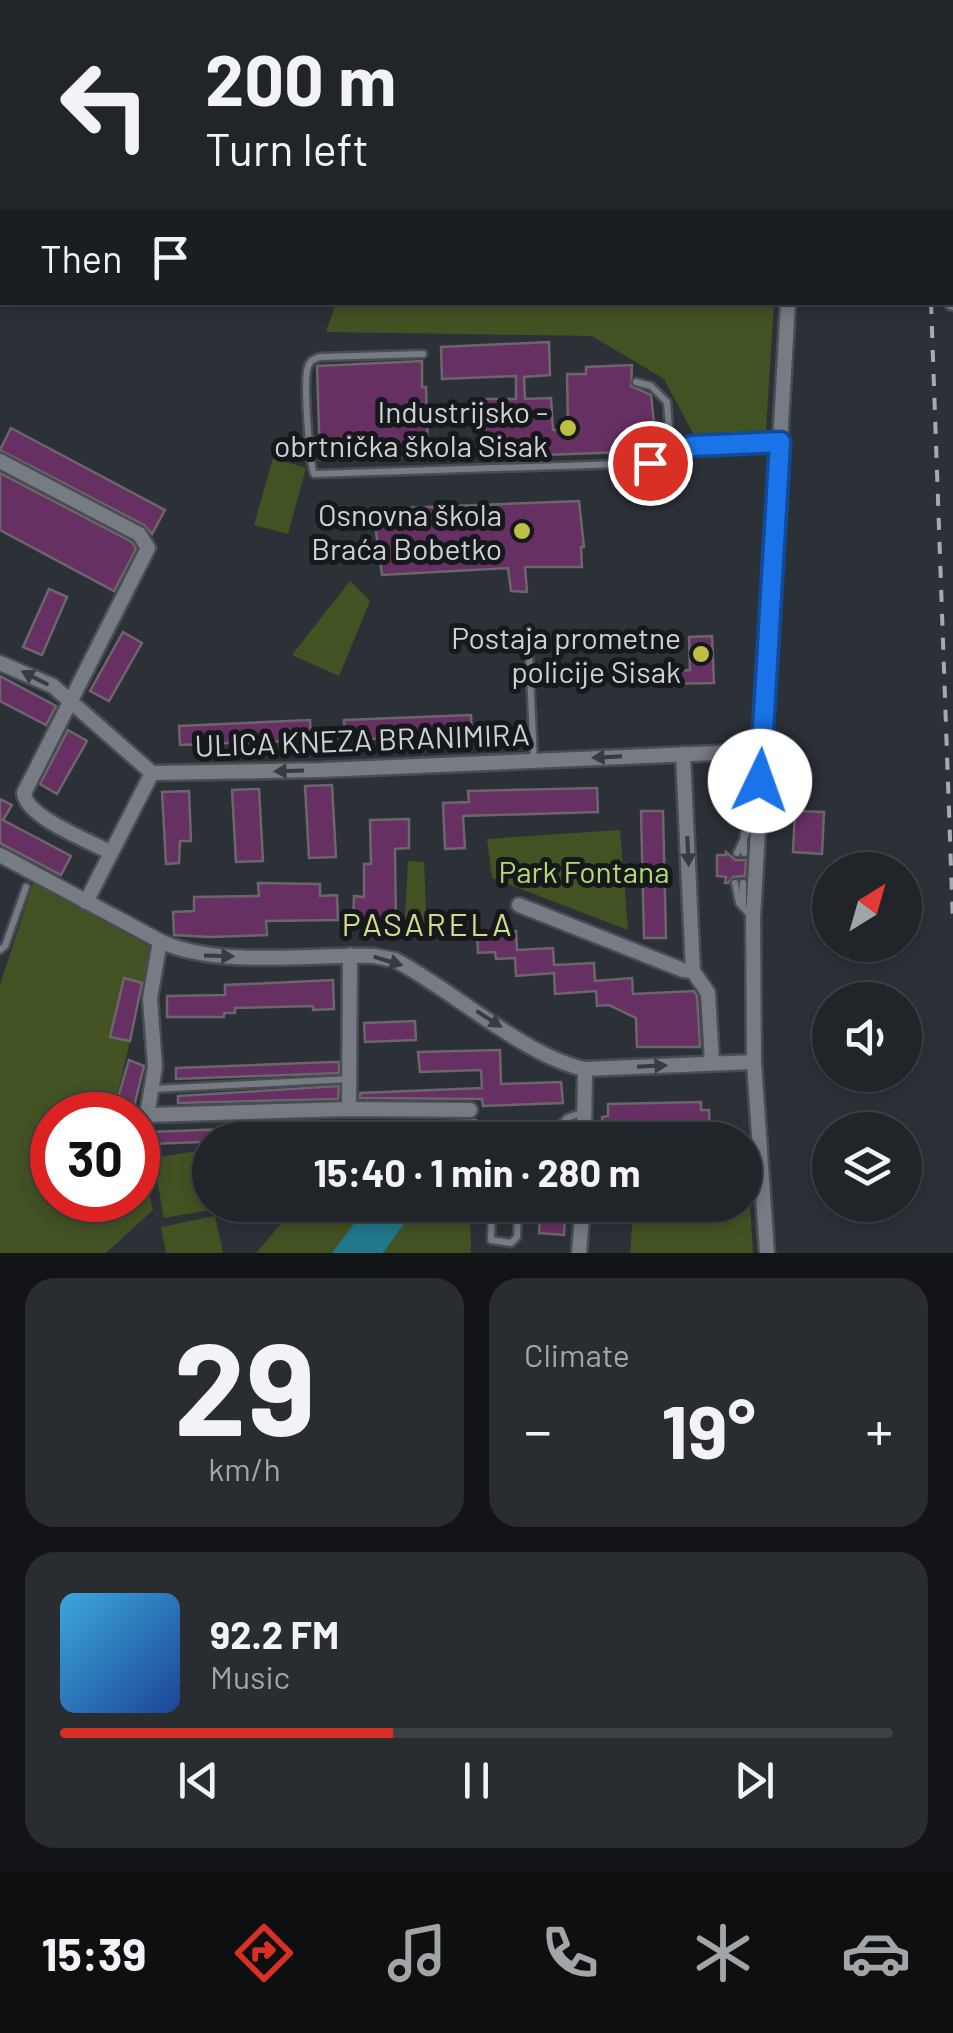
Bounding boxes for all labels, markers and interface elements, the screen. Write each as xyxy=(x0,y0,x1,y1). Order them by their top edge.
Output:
text: 200 m xyxy=(205,36,396,120)
icon: left xyxy=(40,40,170,170)
text: Turn left xyxy=(205,121,369,175)
icon: arrive xyxy=(143,230,198,285)
text: Then xyxy=(40,235,123,281)
place label: Industrijsko - obrtnička škola Sisak xyxy=(274,393,548,463)
marker: Industrijsko - obrtnička škola Sisak xyxy=(557,417,579,439)
pin xyxy=(608,421,693,506)
icon: arrive xyxy=(623,436,678,491)
place label: Osnovna škola Braća Bobetko xyxy=(311,496,502,566)
marker: Osnovna škola Braća Bobetko xyxy=(511,520,533,542)
place label: Postaja prometne policije Sisak xyxy=(451,619,681,689)
marker: Postaja prometne policije Sisak xyxy=(690,643,712,665)
one-way arrow xyxy=(21,669,50,686)
street label: ULICA KNEZA BRANIMIRA xyxy=(194,715,530,763)
position arrow xyxy=(708,729,812,833)
one-way arrow xyxy=(591,749,623,765)
one-way arrow xyxy=(273,763,305,779)
one-way arrow xyxy=(680,835,696,867)
north arrow xyxy=(812,852,922,962)
map controls xyxy=(812,852,922,1222)
park label: Park Fontana xyxy=(498,853,670,889)
district label: PASARELA xyxy=(342,904,514,942)
one-way arrow xyxy=(203,948,235,964)
one-way arrow xyxy=(374,954,404,969)
button: sound xyxy=(812,982,922,1092)
one-way arrow xyxy=(476,1009,503,1027)
one-way arrow xyxy=(636,1058,668,1074)
speed limit sign: 30 xyxy=(30,1092,160,1222)
button: layers xyxy=(812,1112,922,1222)
text: 15:40 · 1 min · 280 m xyxy=(314,1149,640,1195)
text: 29 xyxy=(174,1306,315,1462)
text: Climate xyxy=(524,1335,630,1373)
text: 19° xyxy=(661,1384,756,1474)
text: − xyxy=(524,1396,552,1462)
text: + xyxy=(865,1396,893,1462)
text: km/h xyxy=(208,1449,281,1487)
text: 92.2 FM xyxy=(210,1611,339,1657)
text: Music xyxy=(210,1657,290,1695)
icon: previous xyxy=(171,1753,226,1808)
icon: pause xyxy=(449,1753,504,1808)
icon: next xyxy=(727,1753,782,1808)
icon: directions xyxy=(229,1918,299,1988)
icon: music xyxy=(382,1918,452,1988)
icon: phone xyxy=(535,1918,605,1988)
icon: climate xyxy=(688,1918,758,1988)
icon: car xyxy=(841,1918,911,1988)
text: 15:39 xyxy=(42,1926,146,1980)

